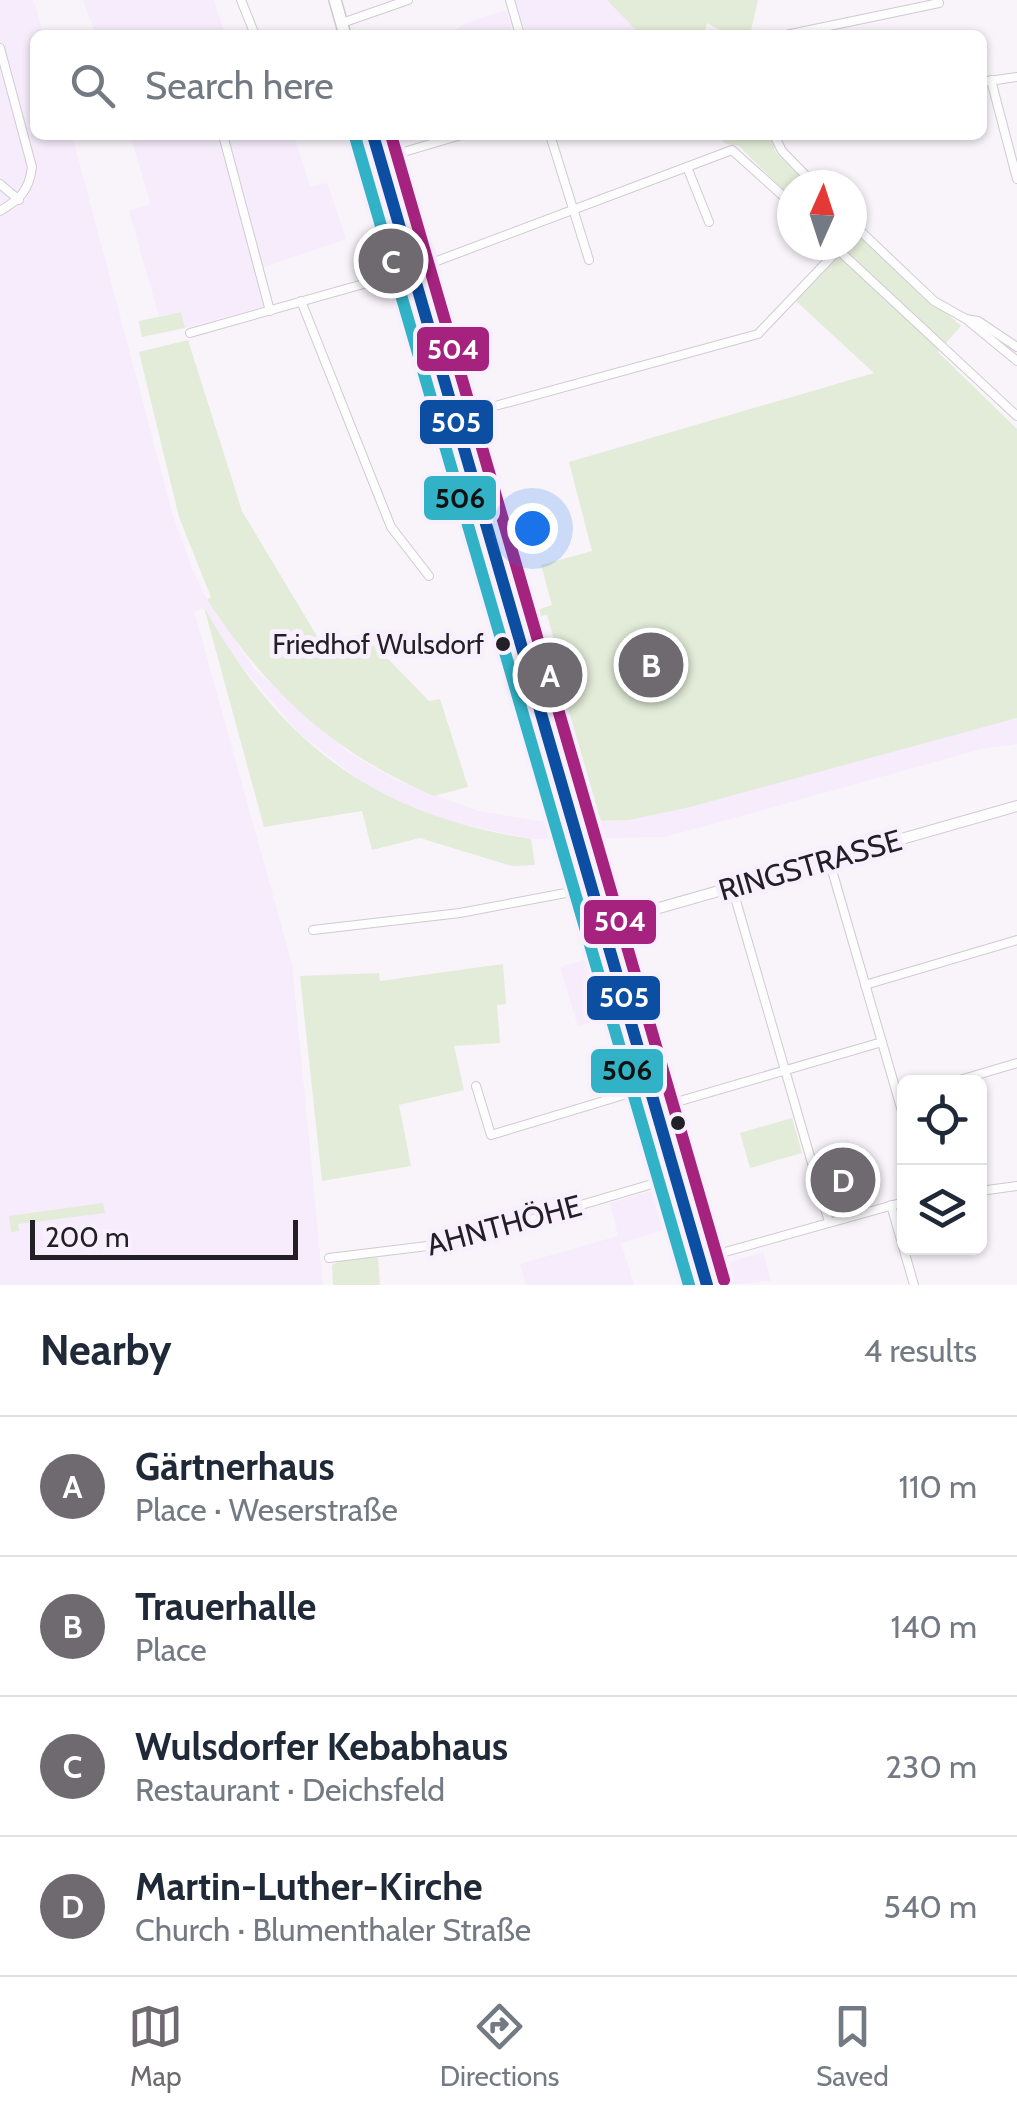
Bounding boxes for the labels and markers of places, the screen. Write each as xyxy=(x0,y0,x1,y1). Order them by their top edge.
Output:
pin: C xyxy=(358,224,424,298)
place label: Friedhof Wulsdorf xyxy=(272,627,484,661)
pin: B xyxy=(618,628,684,702)
marker: Friedhof Wulsdorf xyxy=(493,634,513,654)
pin: A xyxy=(518,638,582,712)
unlabelled marker xyxy=(668,1113,688,1133)
pin: D xyxy=(810,1142,876,1218)

